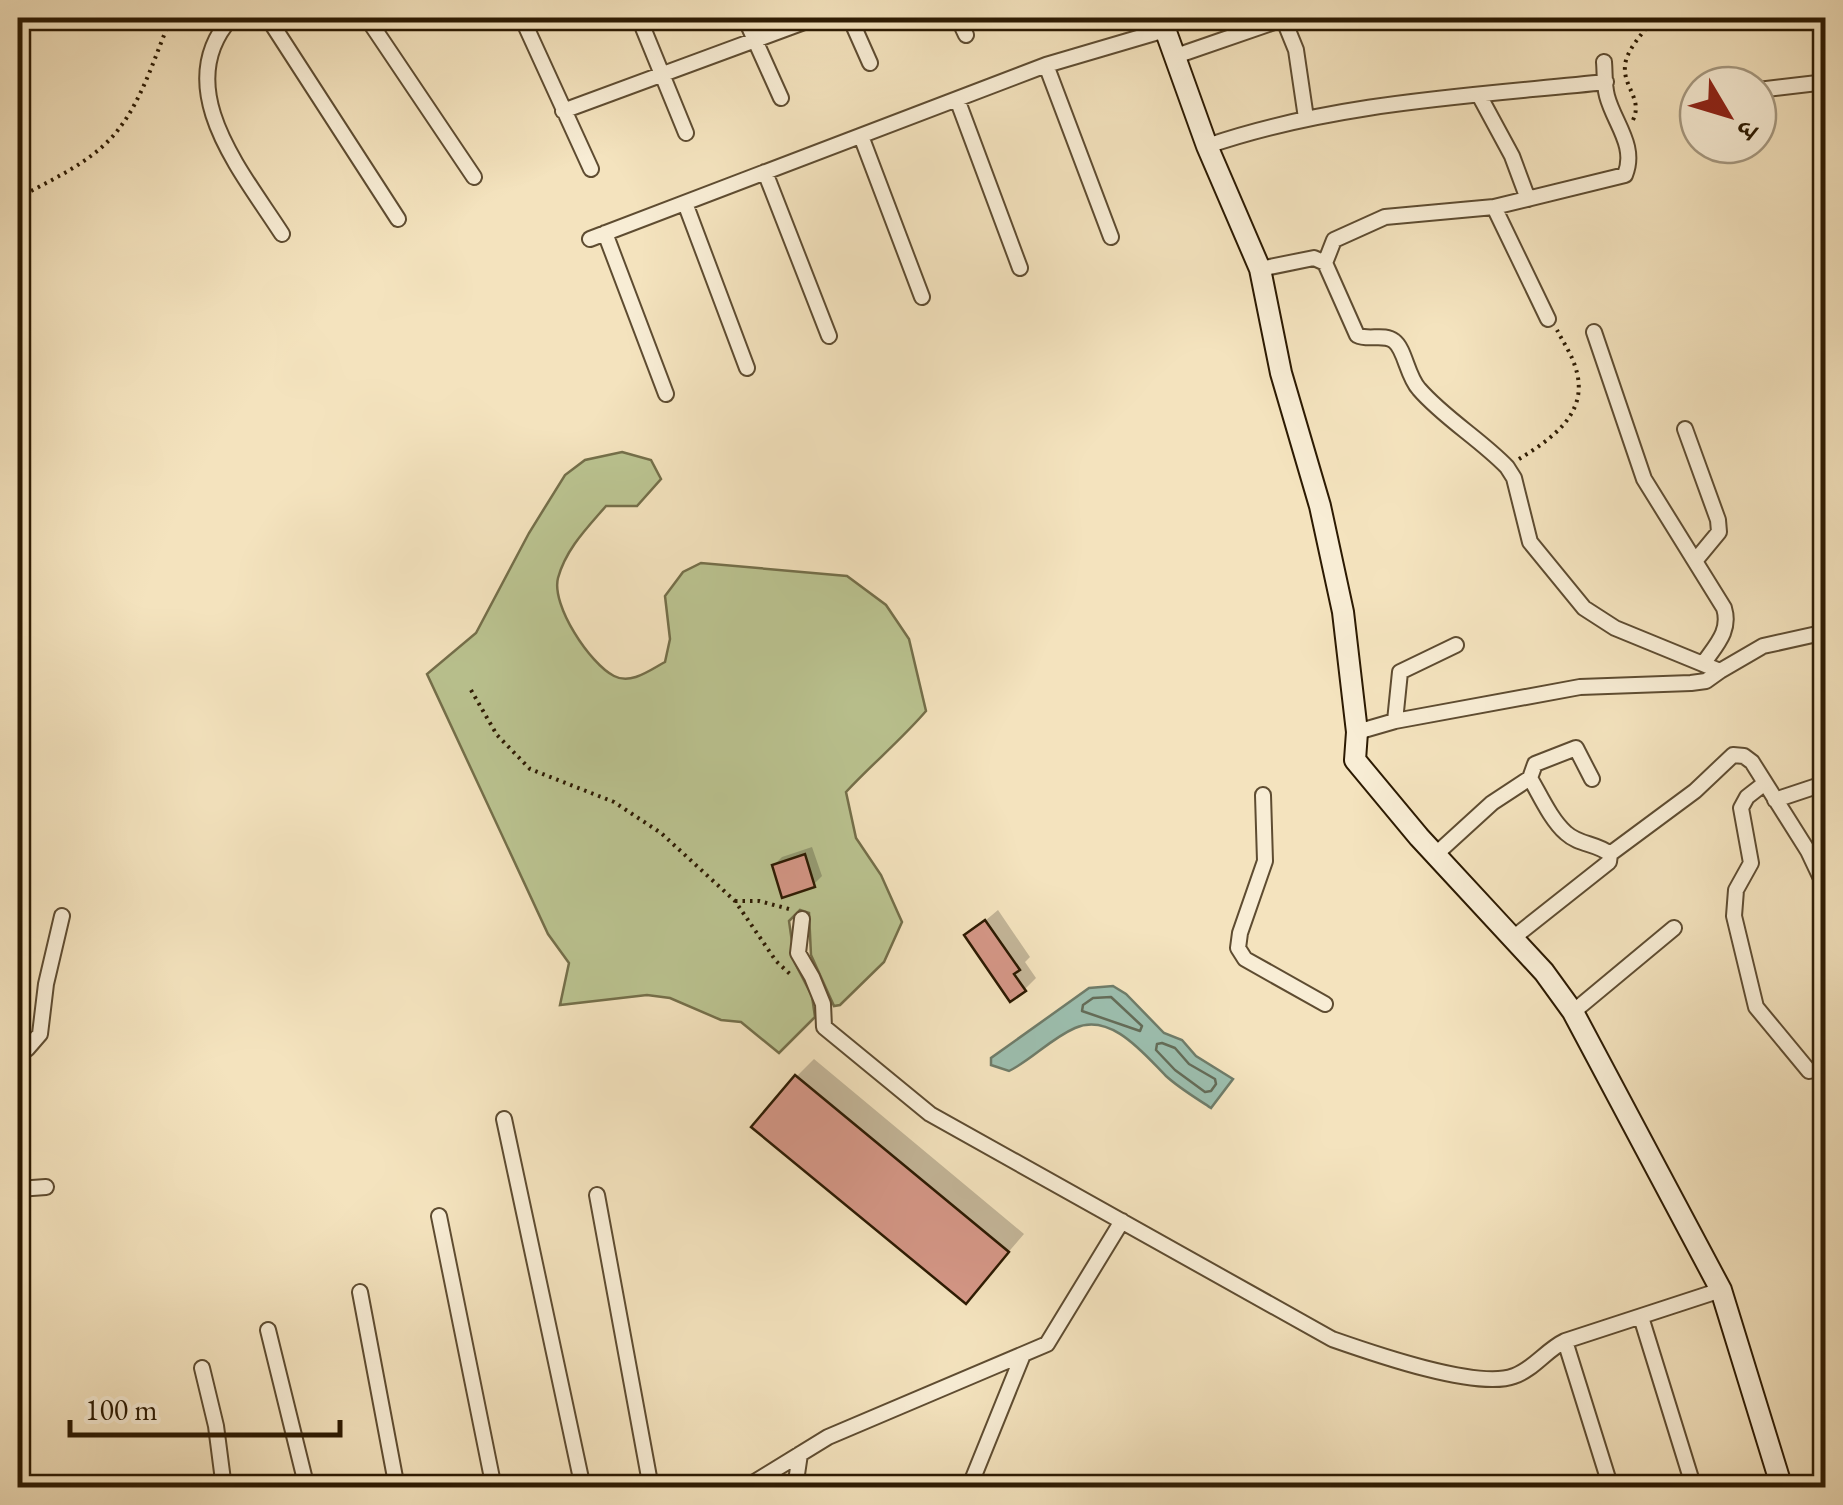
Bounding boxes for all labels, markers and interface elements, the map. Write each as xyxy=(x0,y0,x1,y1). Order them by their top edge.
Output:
north arrow xyxy=(1678,65,1778,165)
text: उ xyxy=(1728,112,1768,148)
scale bar xyxy=(70,1375,340,1437)
text: 100 m xyxy=(85,1390,158,1429)

